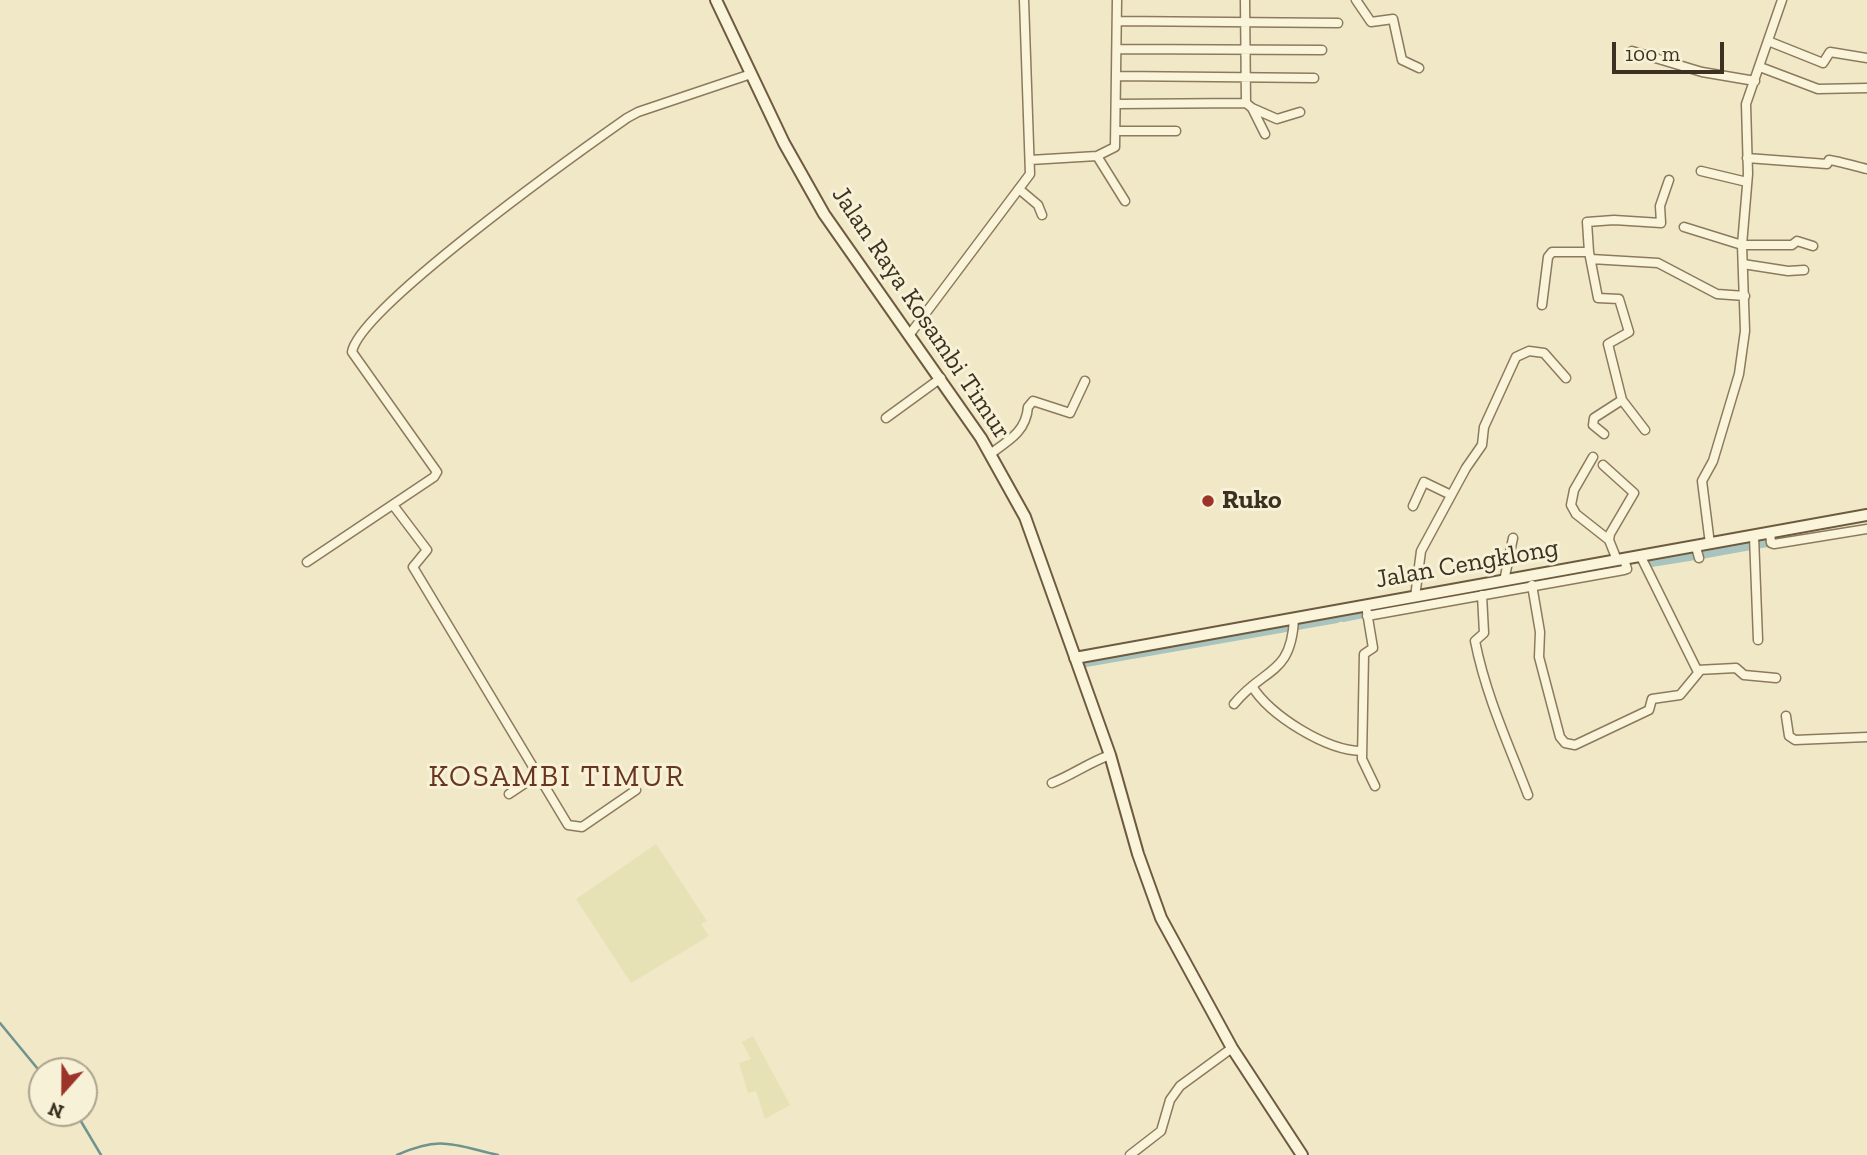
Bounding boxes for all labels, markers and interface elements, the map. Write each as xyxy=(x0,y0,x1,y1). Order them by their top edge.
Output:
scale bar xyxy=(1615,28,1727,72)
text: 100 m xyxy=(1625,41,1680,66)
street label: Jalan Raya Kosambi Timur xyxy=(825,181,1017,445)
place label: Ruko xyxy=(1222,485,1282,517)
marker: Ruko xyxy=(1200,493,1216,509)
street label: Jalan Cengklong xyxy=(1373,533,1561,595)
district label: KOSAMBI TIMUR xyxy=(430,759,684,795)
north arrow xyxy=(28,1057,98,1127)
text: N xyxy=(45,1097,67,1124)

